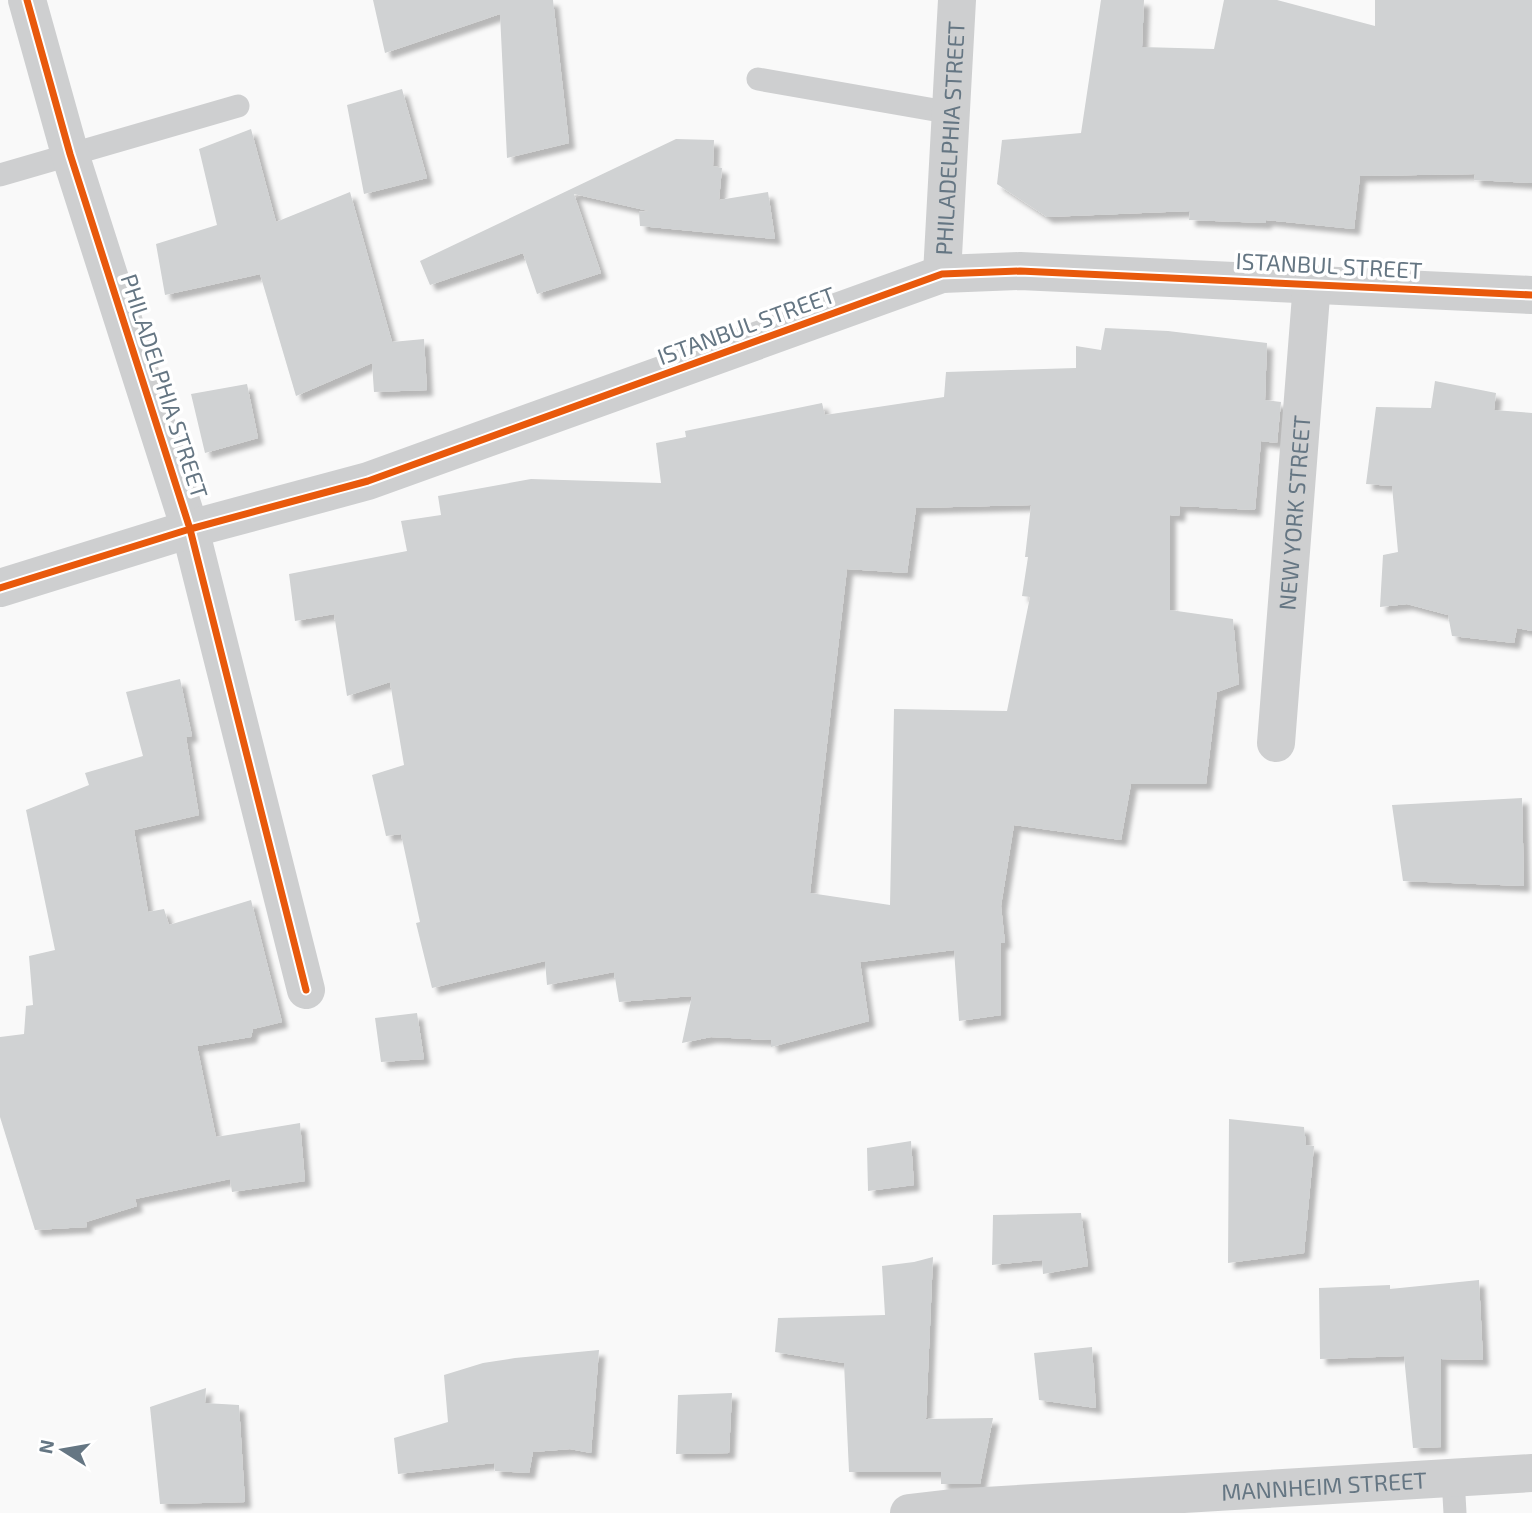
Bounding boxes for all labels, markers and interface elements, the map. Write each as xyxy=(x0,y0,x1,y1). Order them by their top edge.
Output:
street label: PHILADELPHIA STREET xyxy=(929,20,970,256)
street label: ISTANBUL STREET xyxy=(1235,246,1423,284)
street label: PHILADELPHIA STREET xyxy=(115,270,215,502)
street label: ISTANBUL STREET xyxy=(653,280,839,370)
street label: NEW YORK STREET xyxy=(1272,414,1316,611)
north arrow xyxy=(28,1415,98,1485)
text: N xyxy=(33,1438,58,1456)
street label: MANNHEIM STREET xyxy=(1220,1465,1428,1506)

